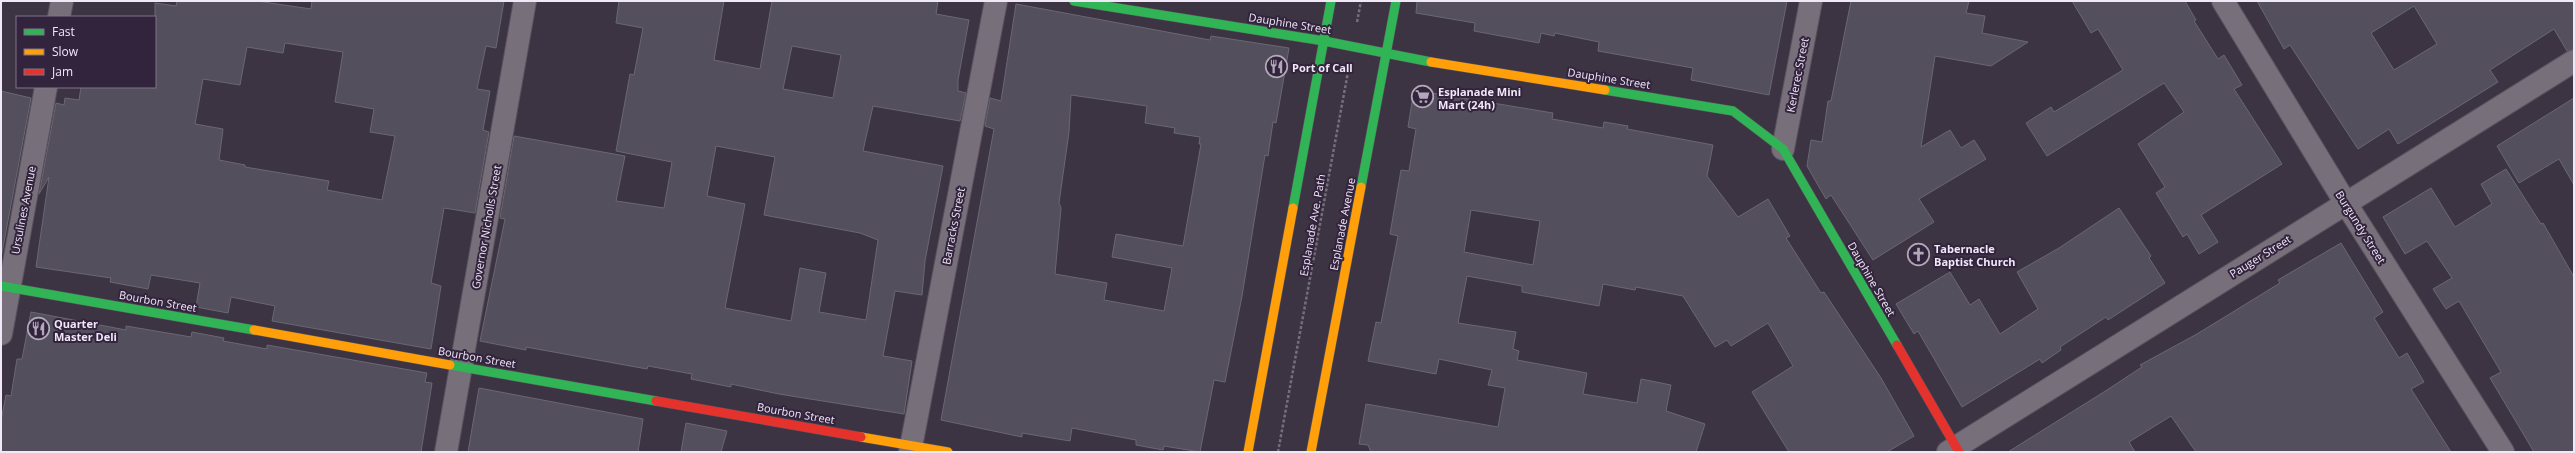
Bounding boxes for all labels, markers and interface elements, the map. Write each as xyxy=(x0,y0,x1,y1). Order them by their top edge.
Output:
street label: Dauphine Street xyxy=(1248,9,1333,37)
legend xyxy=(16,16,156,88)
text: Fast xyxy=(52,23,75,40)
street label: Kerlerec Street xyxy=(1782,36,1812,114)
text: Slow xyxy=(52,43,79,60)
restaurant icon: Port of Call xyxy=(1264,54,1290,80)
place label: Port of Call xyxy=(1292,60,1353,75)
text: Jam xyxy=(51,63,73,80)
street label: Dauphine Street xyxy=(1567,64,1652,92)
supermarket icon: Esplanade Mini Mart (24h) xyxy=(1409,84,1435,110)
place label: Esplanade Mini Mart (24h) xyxy=(1438,84,1521,112)
street label: Governor Nicholls Street xyxy=(468,164,504,290)
street label: Ursulines Avenue xyxy=(7,165,39,255)
street label: Esplanade Ave. Path xyxy=(1296,173,1328,277)
street label: Esplanade Avenue xyxy=(1326,176,1358,272)
street label: Barracks Street xyxy=(938,186,968,266)
street label: Burgundy Street xyxy=(2332,188,2390,267)
street label: Pauger Street xyxy=(2226,231,2294,281)
street label: Dauphine Street xyxy=(1845,239,1899,319)
church icon: Tabernacle Baptist Church xyxy=(1906,241,1932,267)
place label: Tabernacle Baptist Church xyxy=(1934,241,2016,269)
street label: Bourbon Street xyxy=(118,287,198,315)
restaurant icon: Quarter Master Deli xyxy=(26,316,52,342)
place label: Quarter Master Deli xyxy=(54,316,117,344)
street label: Bourbon Street xyxy=(437,343,517,371)
street label: Bourbon Street xyxy=(756,399,836,427)

